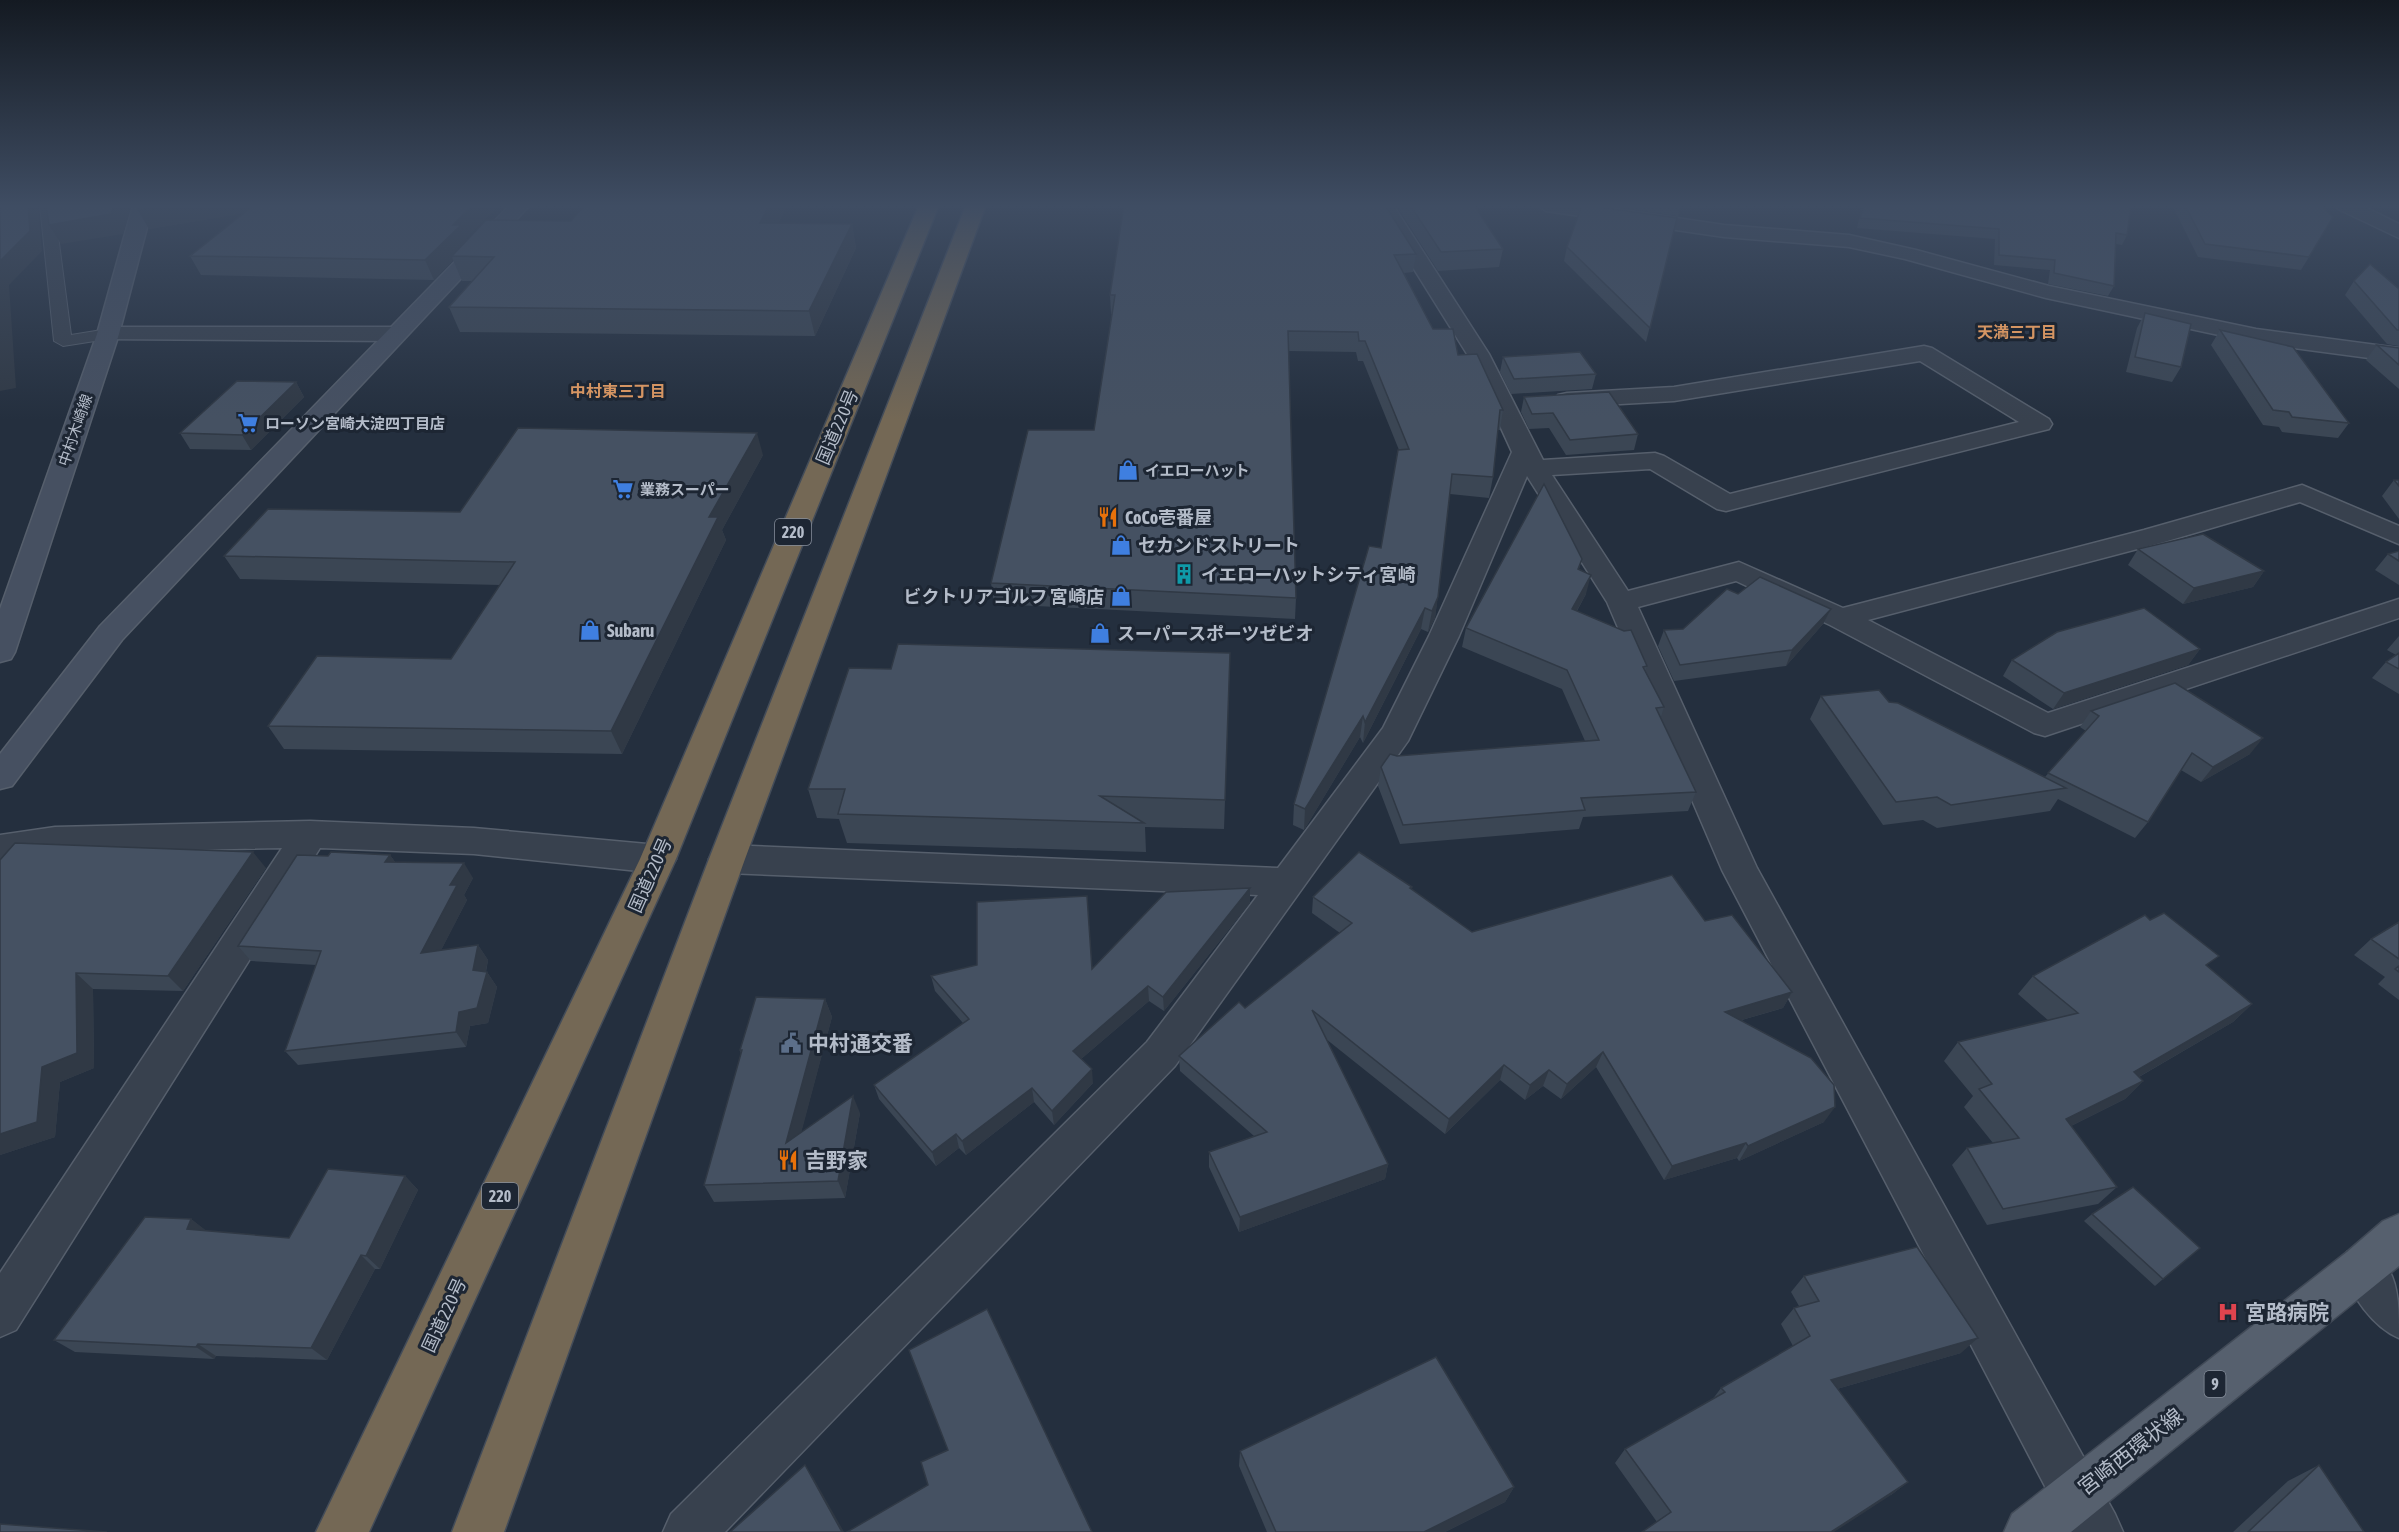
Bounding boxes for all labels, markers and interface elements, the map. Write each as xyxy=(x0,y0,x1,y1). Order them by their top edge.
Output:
district label: 天満三丁目 xyxy=(1977,323,2057,341)
district label: 中村東三丁目 xyxy=(570,382,666,400)
street label: 国道220号 xyxy=(812,386,862,468)
street label: 中村木崎線 xyxy=(55,392,95,468)
supermarket icon: ローソン宮崎大淀四丁目店 xyxy=(236,411,260,435)
place label: ローソン宮崎大淀四丁目店 xyxy=(265,415,445,432)
shop icon: イエローハット xyxy=(1116,458,1140,482)
place label: イエローハット xyxy=(1145,462,1250,479)
supermarket icon: 業務スーパー xyxy=(611,477,635,501)
place label: 業務スーパー xyxy=(640,481,730,498)
restaurant icon: CoCo壱番屋 xyxy=(1096,505,1120,529)
place label: CoCo壱番屋 xyxy=(1125,507,1212,528)
road number: 220 xyxy=(775,519,811,545)
shop icon: セカンドストリート xyxy=(1109,533,1133,557)
place label: セカンドストリート xyxy=(1138,535,1300,556)
building icon: イエローハットシティ宮崎 xyxy=(1172,562,1196,586)
place label: イエローハットシティ宮崎 xyxy=(1201,564,1415,585)
shop icon: ビクトリアゴルフ 宮崎店 xyxy=(1109,584,1133,608)
place label: ビクトリアゴルフ 宮崎店 xyxy=(904,586,1104,607)
shop icon: Subaru xyxy=(578,618,602,642)
place label: Subaru xyxy=(607,620,654,641)
shop icon: スーパースポーツゼビオ xyxy=(1088,621,1112,645)
place label: スーパースポーツゼビオ xyxy=(1117,623,1314,644)
street label: 国道220号 xyxy=(624,834,676,916)
public building icon: 中村通交番 xyxy=(779,1031,803,1055)
place label: 中村通交番 xyxy=(808,1031,913,1055)
restaurant icon: 吉野家 xyxy=(776,1148,800,1172)
place label: 吉野家 xyxy=(805,1148,868,1172)
road number: 220 xyxy=(482,1183,518,1209)
street label: 国道220号 xyxy=(418,1275,470,1355)
hospital icon: 宮路病院 xyxy=(2216,1300,2240,1324)
place label: 宮路病院 xyxy=(2245,1300,2329,1324)
road number: 9 xyxy=(2204,1371,2226,1397)
street label: 宮崎西環状線 xyxy=(2073,1403,2187,1499)

